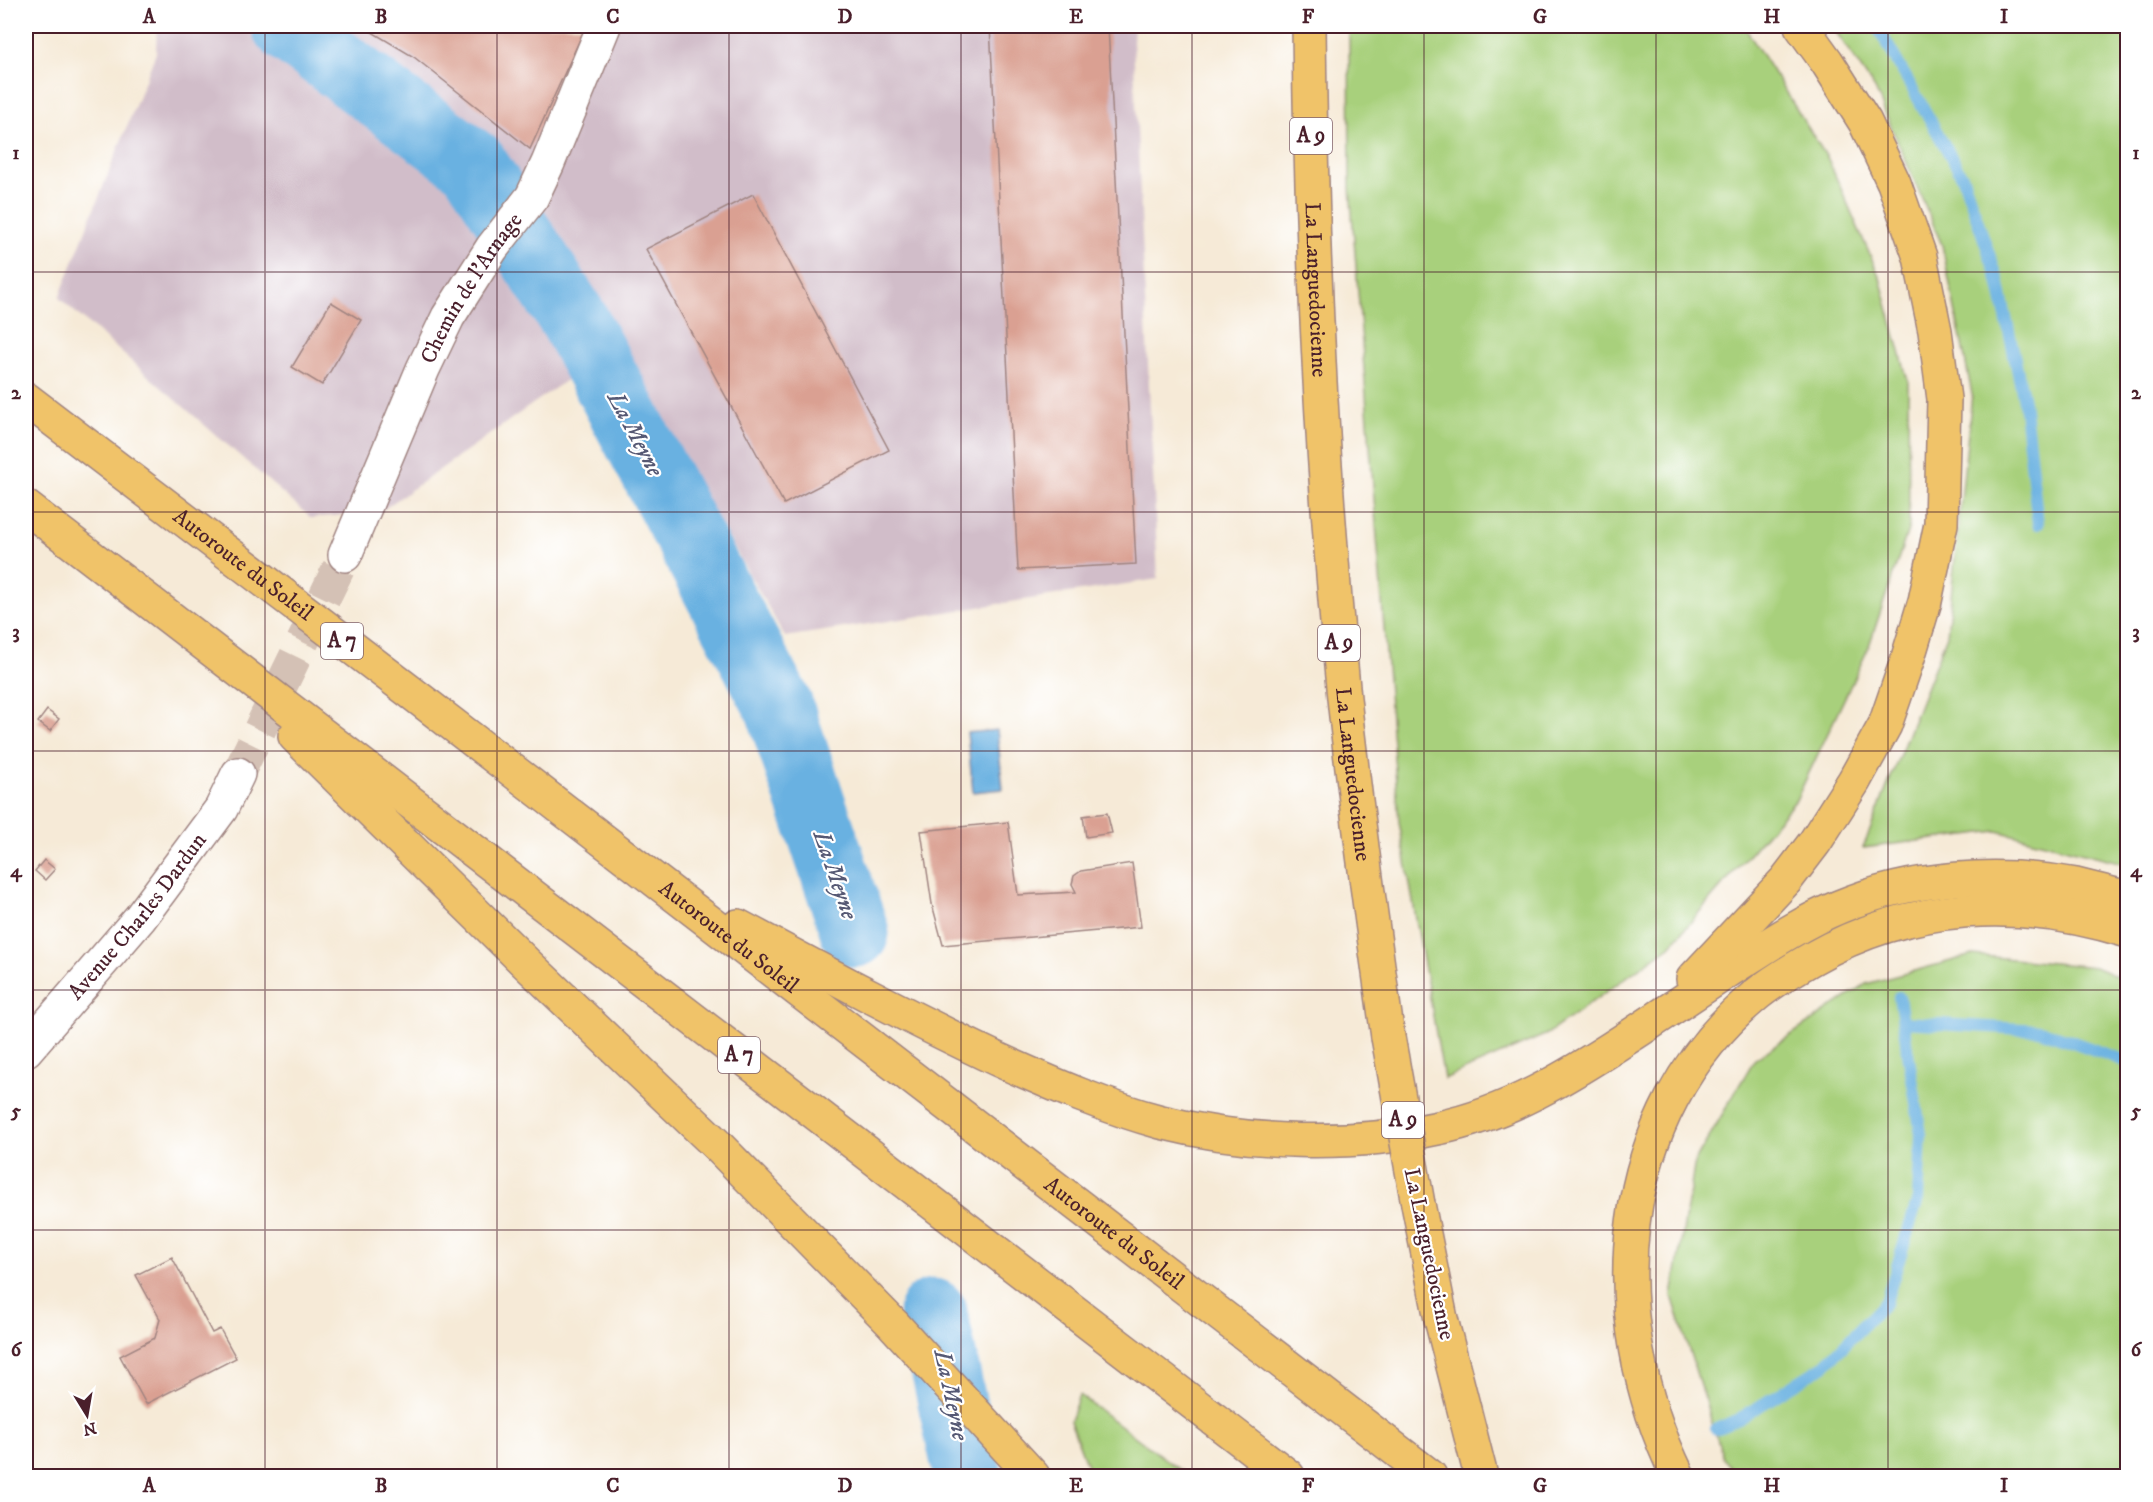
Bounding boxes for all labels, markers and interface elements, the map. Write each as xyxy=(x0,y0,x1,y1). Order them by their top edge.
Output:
text: A xyxy=(142,5,157,30)
text: B xyxy=(375,5,387,30)
text: C xyxy=(606,5,620,30)
text: D xyxy=(838,5,853,30)
text: E xyxy=(1069,5,1083,30)
text: F xyxy=(1302,5,1315,30)
text: G xyxy=(1533,5,1547,30)
text: H xyxy=(1764,5,1781,30)
text: I xyxy=(2000,5,2008,30)
road number: A 9 xyxy=(1290,118,1332,154)
text: 1 xyxy=(12,141,20,166)
text: 1 xyxy=(2132,141,2140,166)
street label: La Languedocienne xyxy=(1299,202,1333,378)
street label: Chemin de l'Arnage xyxy=(414,207,528,368)
text: 2 xyxy=(11,381,22,406)
text: 2 xyxy=(2131,381,2142,406)
water label: La Meyne xyxy=(599,385,670,482)
street label: Autoroute du Soleil xyxy=(168,502,319,627)
text: 3 xyxy=(12,620,20,645)
text: 3 xyxy=(2132,620,2140,645)
road number: A 7 xyxy=(321,623,363,659)
road number: A 9 xyxy=(1318,625,1360,661)
street label: La Languedocienne xyxy=(1330,686,1377,863)
water label: La Meyne xyxy=(805,825,864,924)
street label: Avenue Charles Dardun xyxy=(62,827,212,1005)
text: 4 xyxy=(10,859,23,884)
text: 4 xyxy=(2130,859,2143,884)
street label: Autoroute du Soleil xyxy=(654,875,804,999)
road number: A 7 xyxy=(718,1037,760,1073)
text: 5 xyxy=(10,1099,21,1124)
text: 5 xyxy=(2130,1099,2141,1124)
road number: A 9 xyxy=(1382,1102,1424,1138)
street label: La Languedocienne xyxy=(1398,1166,1460,1342)
street label: Autoroute du Soleil xyxy=(1039,1171,1190,1296)
text: 6 xyxy=(11,1338,23,1363)
text: 6 xyxy=(2131,1338,2143,1363)
water label: La Meyne xyxy=(926,1345,975,1444)
north arrow xyxy=(57,1385,117,1445)
text: N xyxy=(81,1418,98,1440)
text: A xyxy=(142,1474,157,1499)
text: B xyxy=(375,1474,387,1499)
text: C xyxy=(606,1474,620,1499)
text: D xyxy=(838,1474,853,1499)
text: E xyxy=(1069,1474,1083,1499)
text: F xyxy=(1302,1474,1315,1499)
text: G xyxy=(1533,1474,1547,1499)
text: H xyxy=(1764,1474,1781,1499)
text: I xyxy=(2000,1474,2008,1499)

